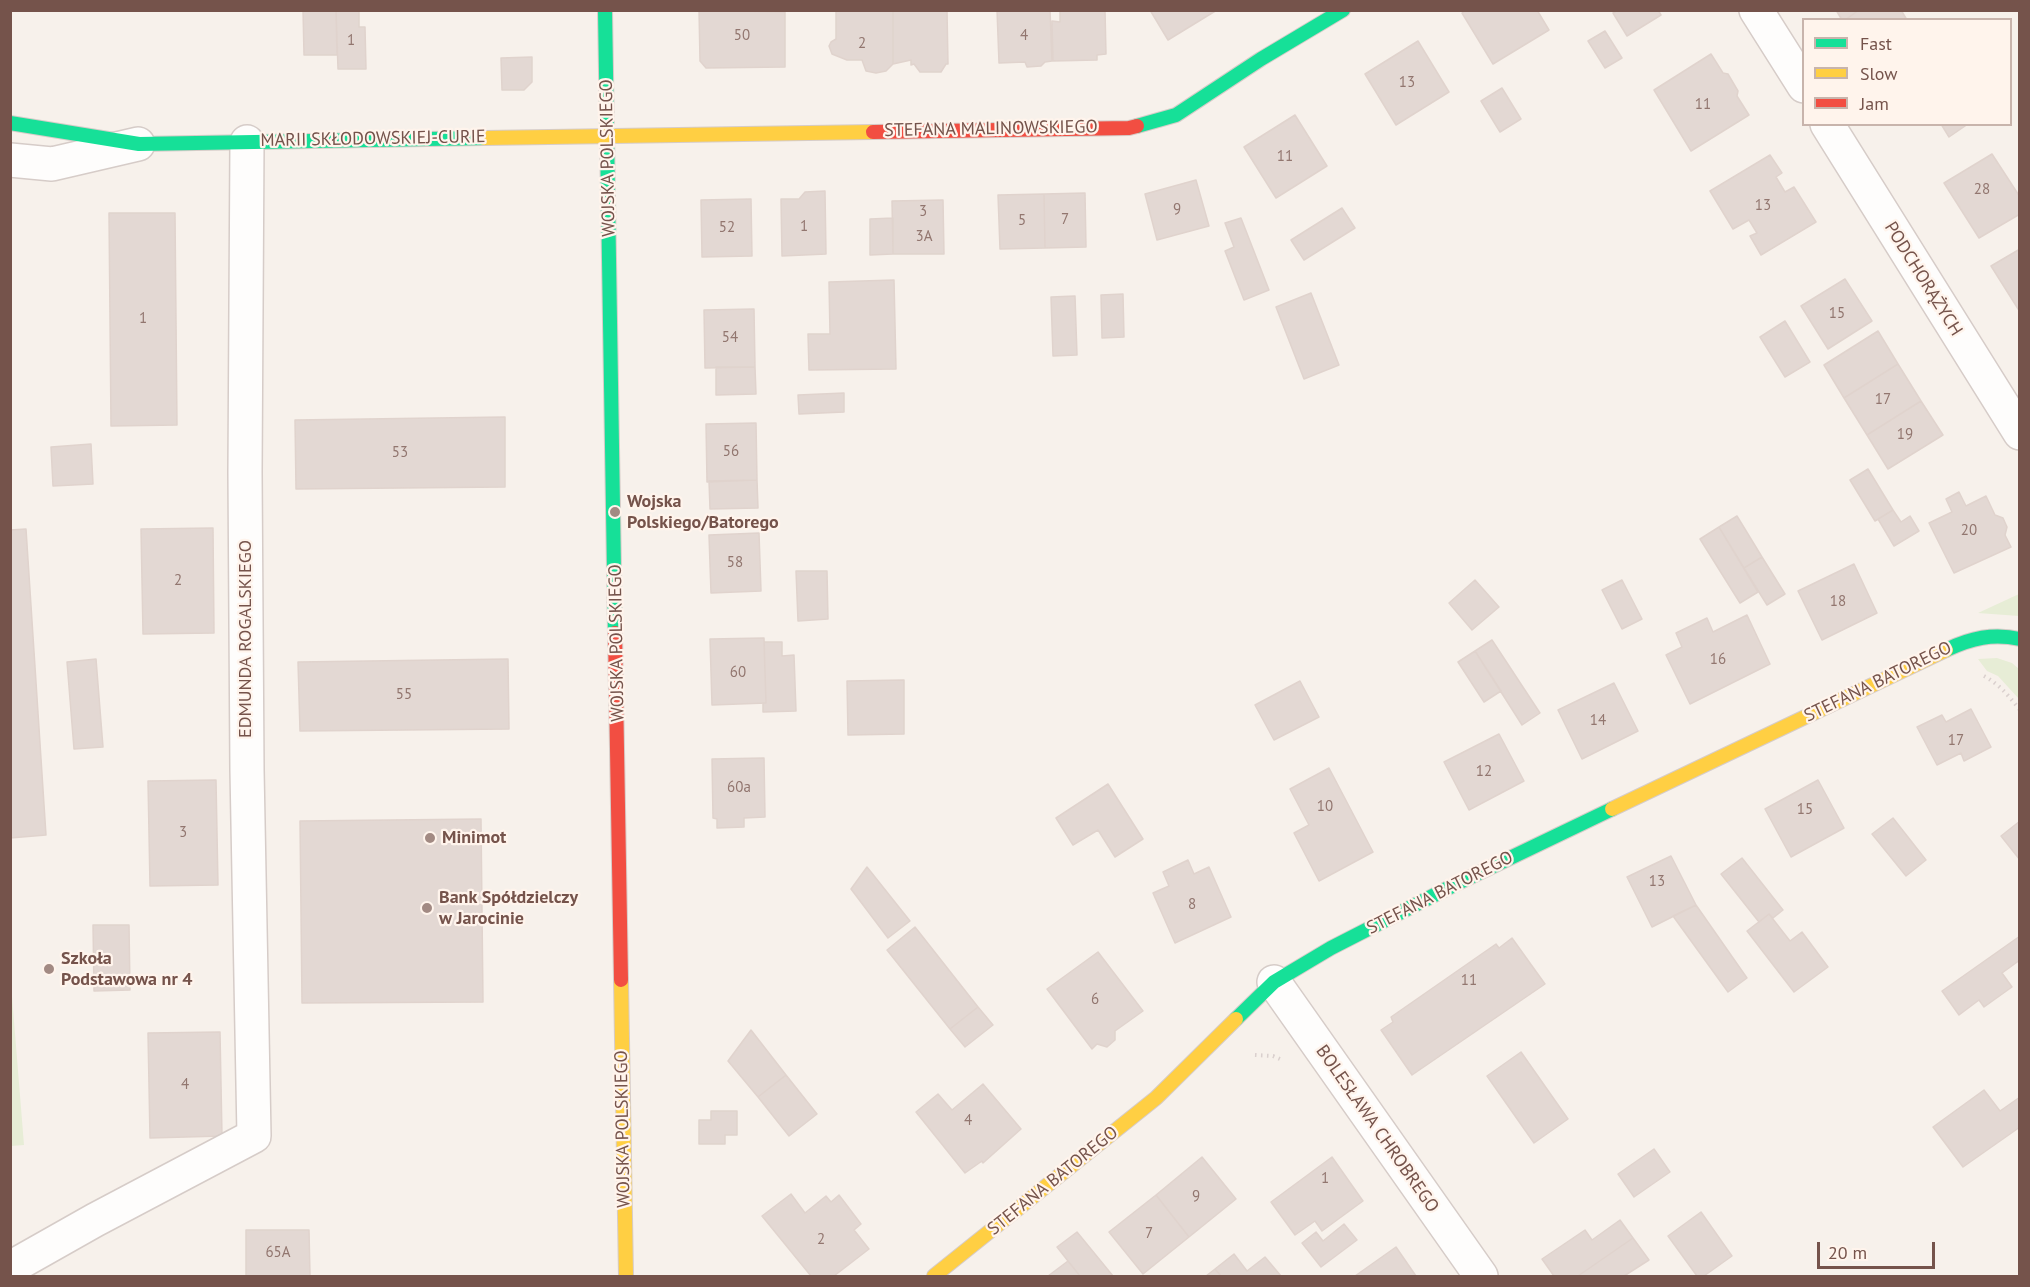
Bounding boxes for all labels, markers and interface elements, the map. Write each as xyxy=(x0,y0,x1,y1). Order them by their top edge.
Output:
legend xyxy=(1802,18,2012,126)
house number: 50 xyxy=(734,27,750,45)
house number: 4 xyxy=(1020,27,1028,45)
house number: 1 xyxy=(347,32,355,50)
text: Fast xyxy=(1860,32,1892,55)
house number: 2 xyxy=(858,35,866,53)
text: Slow xyxy=(1860,62,1898,85)
house number: 13 xyxy=(1399,74,1415,92)
street label: WOJSKA POLSKIEGO xyxy=(596,79,620,237)
text: Jam xyxy=(1860,92,1889,115)
house number: 11 xyxy=(1695,96,1711,114)
street label: STEFANA MALINOWSKIEGO xyxy=(884,116,1098,142)
street label: MARII SKŁODOWSKIEJ-CURIE xyxy=(260,126,486,152)
house number: 11 xyxy=(1277,148,1293,166)
house number: 28 xyxy=(1974,181,1990,199)
house number: 13 xyxy=(1755,197,1771,215)
house number: 9 xyxy=(1173,201,1181,219)
house number: 3 xyxy=(919,203,927,221)
house number: 7 xyxy=(1061,211,1069,229)
house number: 5 xyxy=(1018,212,1026,230)
house number: 1 xyxy=(800,218,808,236)
street label: PODCHORĄŻYCH xyxy=(1879,218,1967,340)
house number: 52 xyxy=(719,219,735,237)
house number: 3A xyxy=(916,228,932,246)
house number: 15 xyxy=(1829,305,1845,323)
house number: 1 xyxy=(139,310,147,328)
house number: 54 xyxy=(722,329,738,347)
house number: 17 xyxy=(1875,391,1891,409)
house number: 19 xyxy=(1897,426,1913,444)
house number: 56 xyxy=(723,443,739,461)
house number: 53 xyxy=(392,444,408,462)
place label: Wojska Polskiego/Batorego xyxy=(627,491,779,534)
marker: Wojska Polskiego/Batorego xyxy=(608,505,622,519)
house number: 20 xyxy=(1961,522,1977,540)
street label: EDMUNDA ROGALSKIEGO xyxy=(235,540,257,738)
house number: 58 xyxy=(727,554,743,572)
street label: WOJSKA POLSKIEGO xyxy=(605,564,629,722)
house number: 2 xyxy=(174,572,182,590)
house number: 18 xyxy=(1830,593,1846,611)
street label: STEFANA BATOREGO xyxy=(1801,637,1955,727)
house number: 16 xyxy=(1710,651,1726,669)
house number: 60 xyxy=(730,664,746,682)
house number: 55 xyxy=(396,686,412,704)
house number: 14 xyxy=(1590,712,1606,730)
house number: 17 xyxy=(1948,732,1964,750)
house number: 12 xyxy=(1476,763,1492,781)
house number: 60a xyxy=(727,779,751,797)
house number: 10 xyxy=(1317,798,1333,816)
house number: 15 xyxy=(1797,801,1813,819)
house number: 3 xyxy=(179,824,187,842)
place label: Minimot xyxy=(442,827,506,849)
marker: Minimot xyxy=(423,831,437,845)
street label: STEFANA BATOREGO xyxy=(1363,847,1517,939)
house number: 13 xyxy=(1649,873,1665,891)
place label: Bank Spółdzielczy w Jarocinie xyxy=(439,887,578,930)
house number: 8 xyxy=(1188,896,1196,914)
marker: Bank Spółdzielczy w Jarocinie xyxy=(420,901,434,915)
place label: Szkoła Podstawowa nr 4 xyxy=(61,948,192,990)
marker: Szkoła Podstawowa nr 4 xyxy=(42,962,56,976)
house number: 11 xyxy=(1461,972,1477,990)
house number: 6 xyxy=(1091,991,1099,1009)
street label: BOLESŁAWA CHROBREGO xyxy=(1311,1041,1443,1217)
street label: WOJSKA POLSKIEGO xyxy=(611,1050,635,1208)
house number: 4 xyxy=(181,1076,189,1094)
house number: 4 xyxy=(964,1112,972,1130)
street label: STEFANA BATOREGO xyxy=(983,1122,1123,1240)
house number: 1 xyxy=(1321,1170,1329,1188)
house number: 9 xyxy=(1192,1188,1200,1206)
house number: 7 xyxy=(1145,1225,1153,1243)
scale bar xyxy=(1820,1230,1938,1268)
house number: 2 xyxy=(817,1231,825,1249)
text: 20 m xyxy=(1828,1241,1867,1264)
house number: 65A xyxy=(265,1244,291,1262)

